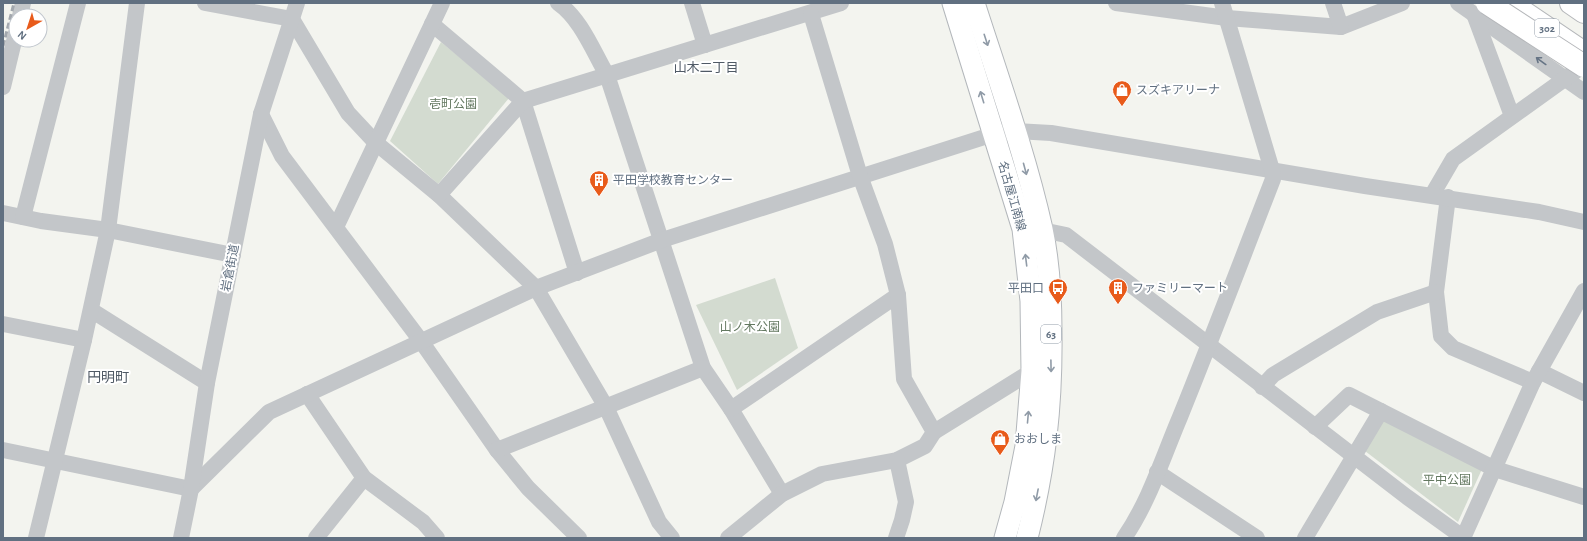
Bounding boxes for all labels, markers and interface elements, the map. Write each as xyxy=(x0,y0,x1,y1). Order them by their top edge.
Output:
north arrow xyxy=(8,8,48,48)
road number: 302 xyxy=(1535,19,1559,37)
text: N xyxy=(16,29,28,42)
one-way arrow xyxy=(983,33,990,46)
one-way arrow xyxy=(1535,57,1546,65)
district label: 山木二丁目 xyxy=(673,61,739,75)
shop icon: スズキアリーナ xyxy=(1111,79,1133,107)
place label: スズキアリーナ xyxy=(1136,83,1220,96)
one-way arrow xyxy=(978,90,985,103)
park label: 壱町公園 xyxy=(429,98,477,110)
street label: 名古屋江南線 xyxy=(996,159,1029,232)
one-way arrow xyxy=(1022,162,1030,175)
building icon: 平田学校教育センター xyxy=(588,169,610,197)
place label: 平田学校教育センター xyxy=(613,173,733,186)
street label: 岩倉街道 xyxy=(219,243,240,293)
one-way arrow xyxy=(1022,254,1030,267)
bus stop icon: 平田口 xyxy=(1047,277,1069,305)
building icon: ファミリーマート xyxy=(1107,277,1129,305)
place label: 平田口 xyxy=(1008,282,1044,294)
place label: ファミリーマート xyxy=(1132,282,1228,294)
park label: 山ノ木公園 xyxy=(720,321,780,333)
road number: 63 xyxy=(1041,325,1061,343)
one-way arrow xyxy=(1048,359,1055,372)
district label: 円明町 xyxy=(87,370,129,385)
one-way arrow xyxy=(1025,411,1032,424)
shop icon: おおしま xyxy=(989,428,1011,456)
place label: おおしま xyxy=(1014,432,1062,445)
park label: 平中公園 xyxy=(1423,474,1471,486)
one-way arrow xyxy=(1033,488,1041,501)

